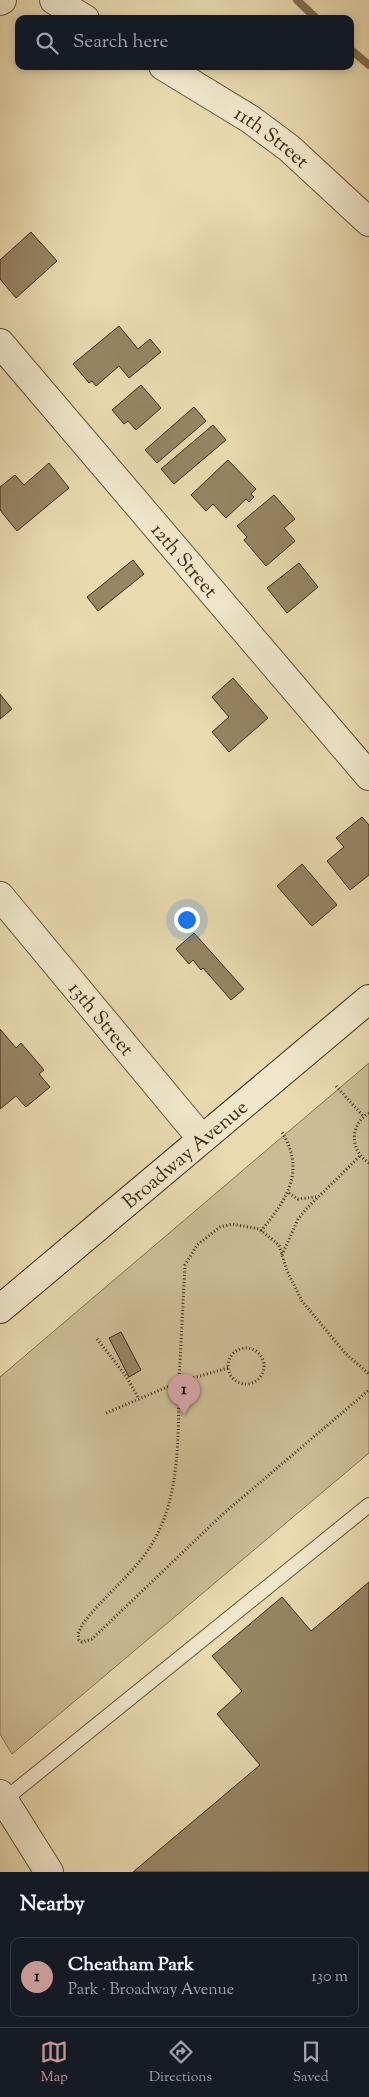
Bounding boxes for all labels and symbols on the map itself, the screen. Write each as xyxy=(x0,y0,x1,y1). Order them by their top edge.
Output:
street label: 11th Street xyxy=(228,100,315,177)
street label: 12th Street xyxy=(143,518,223,606)
your location xyxy=(174,907,200,933)
street label: 13th Street xyxy=(60,976,139,1064)
street label: Broadway Avenue xyxy=(117,1095,255,1217)
pin: 1 xyxy=(168,1374,200,1415)

